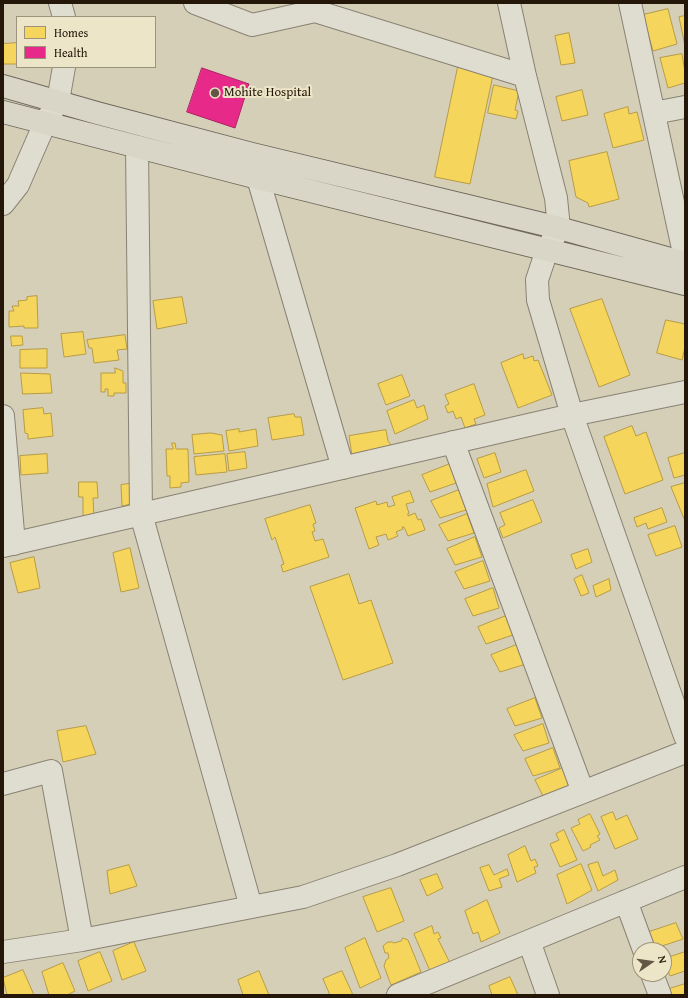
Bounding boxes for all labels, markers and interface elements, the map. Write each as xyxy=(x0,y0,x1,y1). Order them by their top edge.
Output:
legend xyxy=(16,16,156,68)
text: Homes xyxy=(54,24,88,41)
text: Health xyxy=(54,44,88,61)
place label: Mohite Hospital xyxy=(224,85,311,101)
marker: Mohite Hospital xyxy=(209,87,221,99)
north arrow xyxy=(632,942,672,982)
text: N xyxy=(654,954,671,965)

